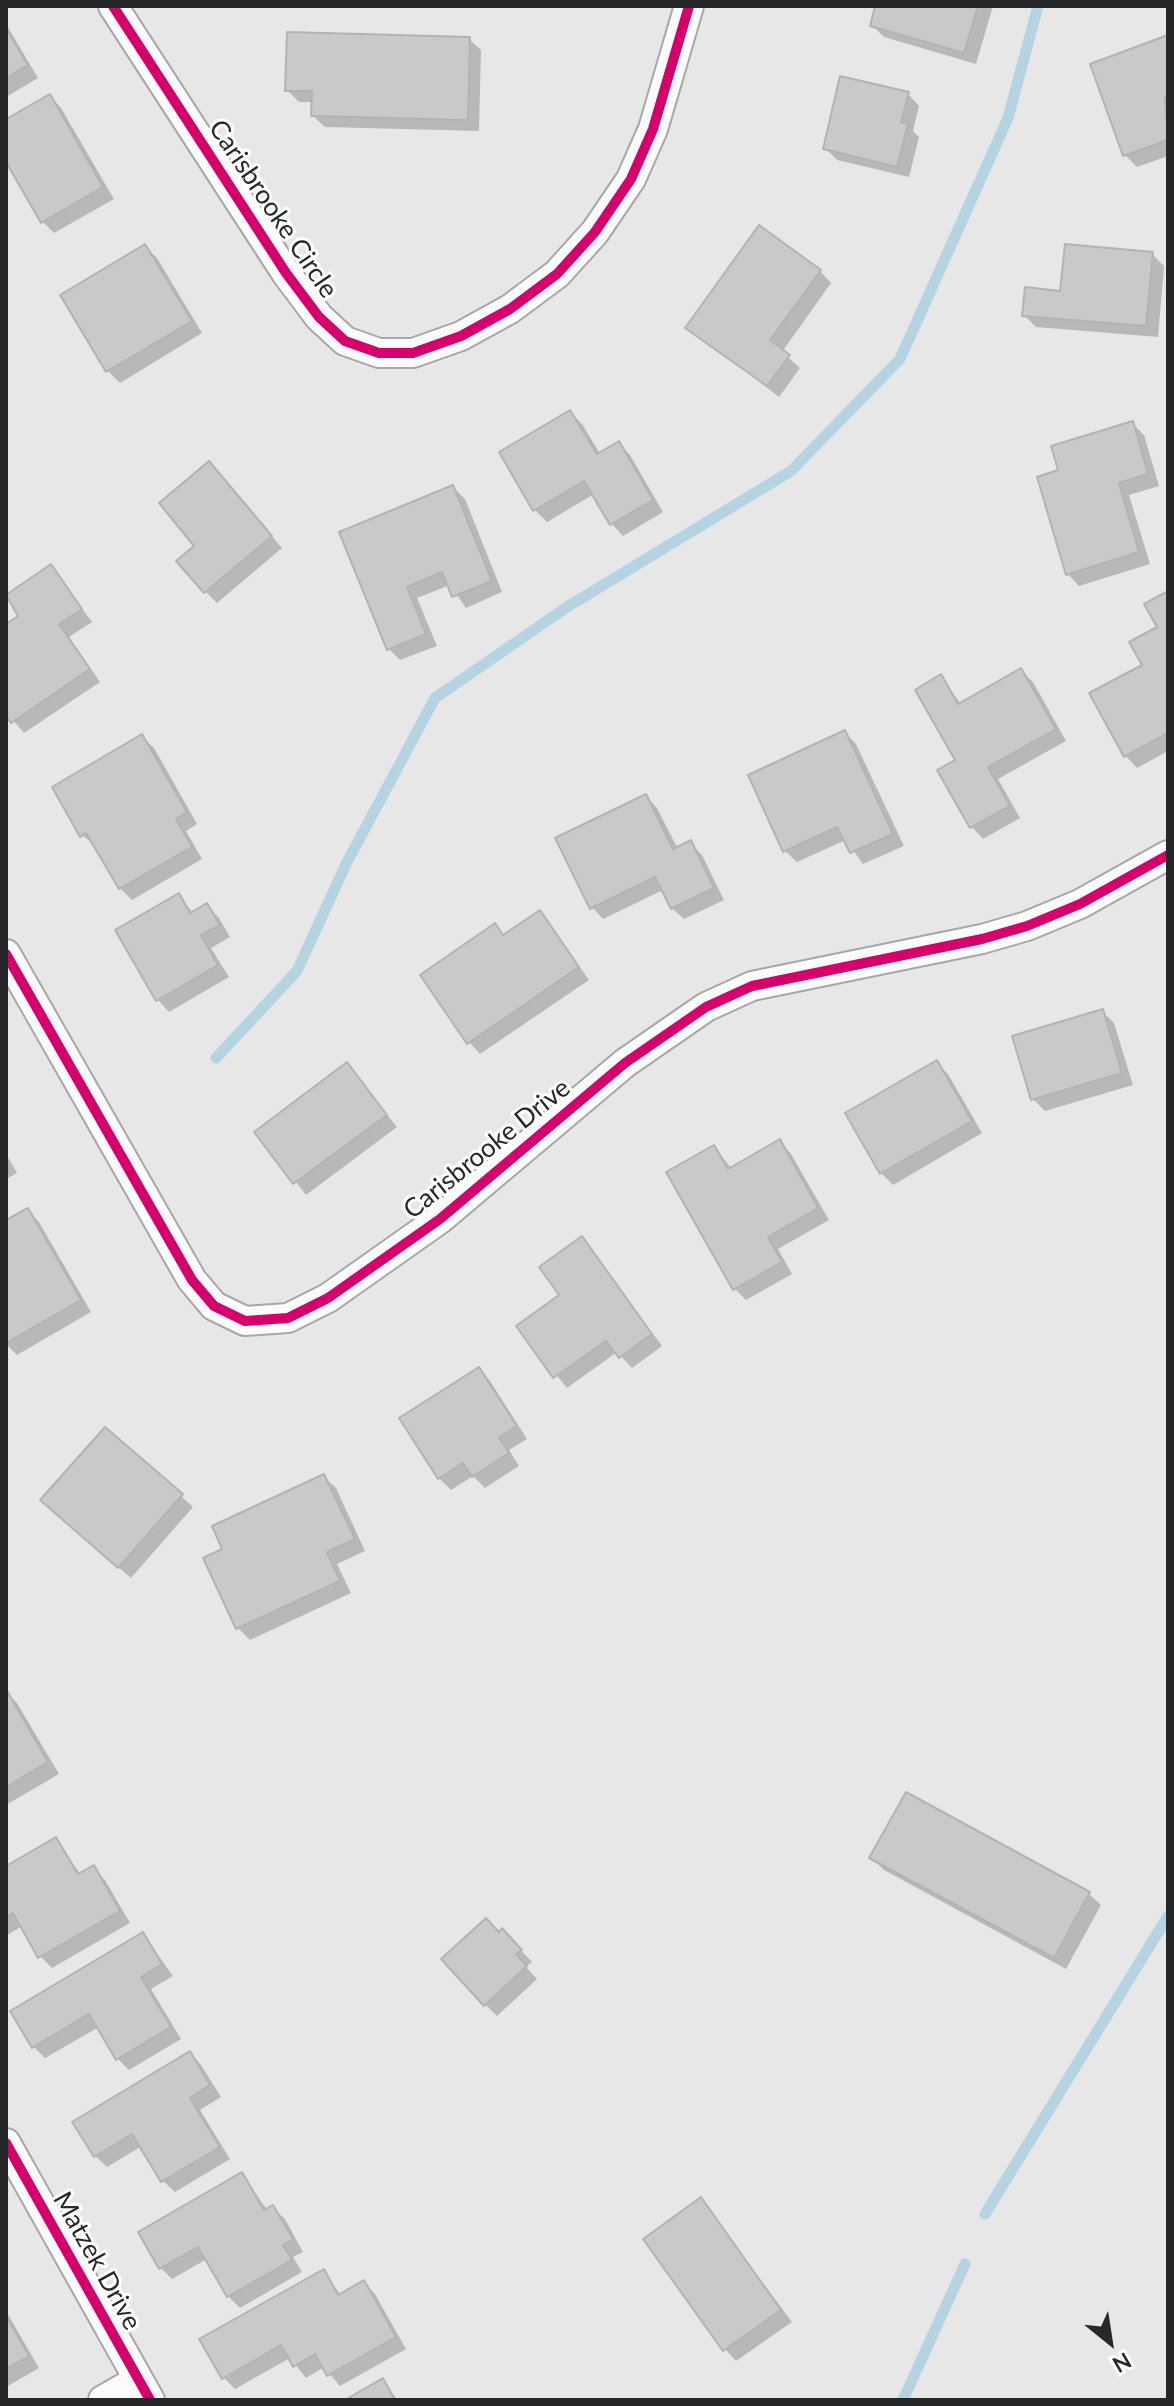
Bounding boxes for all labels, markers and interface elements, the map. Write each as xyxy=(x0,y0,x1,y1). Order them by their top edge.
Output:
street label: Carisbrooke Circle xyxy=(202,114,344,304)
street label: Carisbrooke Drive xyxy=(398,1072,576,1226)
street label: Matzek Drive xyxy=(46,2187,148,2335)
north arrow xyxy=(1070,2302,1150,2382)
text: N xyxy=(1108,2347,1136,2379)

